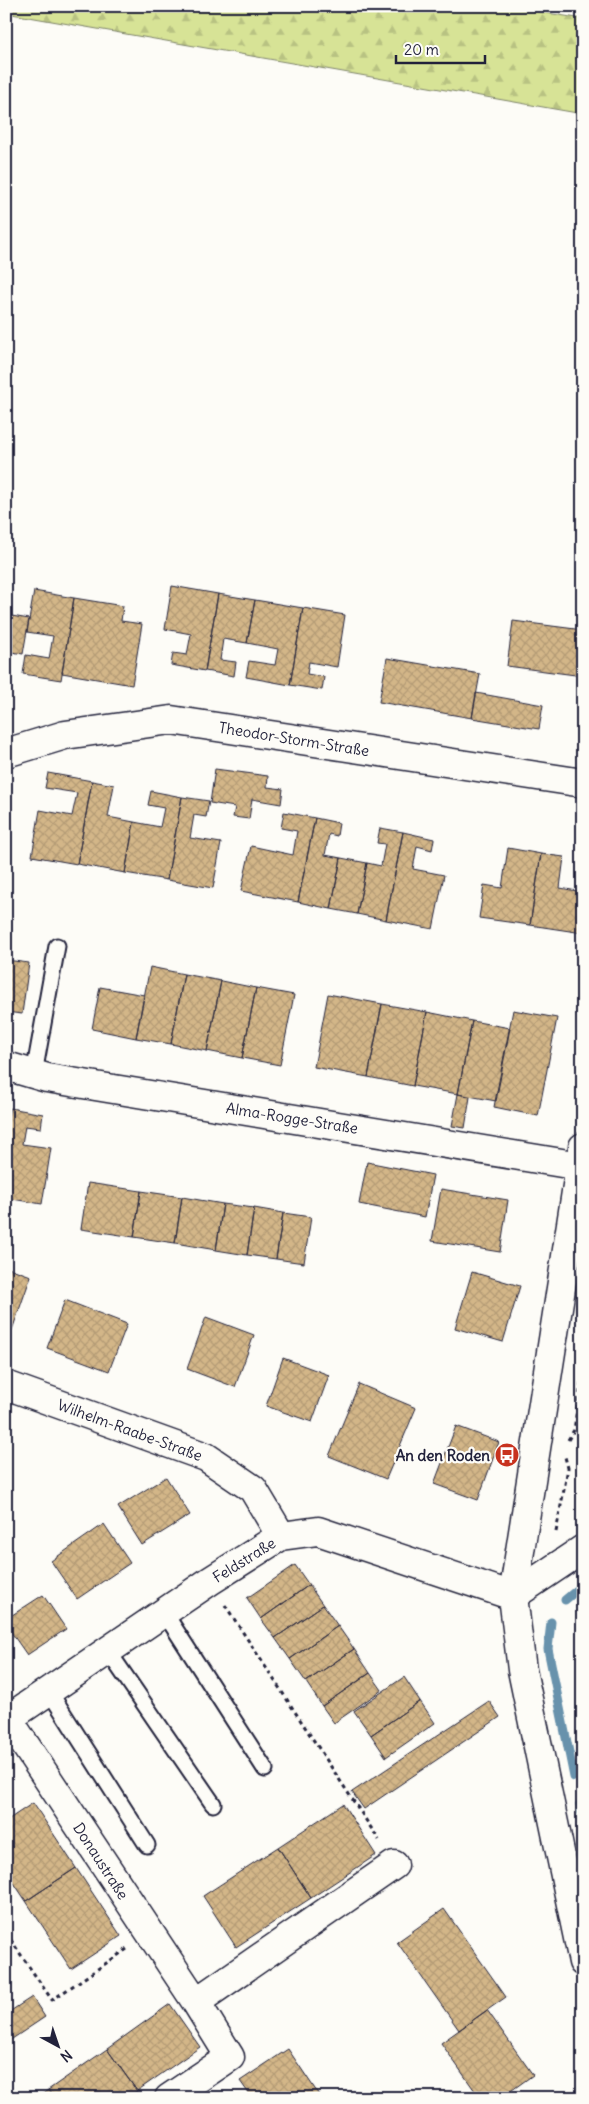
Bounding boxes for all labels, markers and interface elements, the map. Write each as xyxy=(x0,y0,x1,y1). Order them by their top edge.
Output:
scale bar xyxy=(396,32,485,64)
text: 20 m xyxy=(404,40,439,59)
street label: Theodor-Storm-Straße xyxy=(217,718,371,760)
street label: Alma-Rogge-Straße xyxy=(225,1098,359,1138)
street label: Wilhelm-Raabe-Straße xyxy=(55,1395,205,1465)
bus stop icon: An den Roden xyxy=(494,1442,520,1468)
place label: An den Roden xyxy=(396,1446,490,1465)
street label: Feldstraße xyxy=(209,1533,279,1587)
street label: Donaustraße xyxy=(69,1819,133,1903)
north arrow xyxy=(32,2022,82,2072)
text: N xyxy=(57,2046,76,2066)

